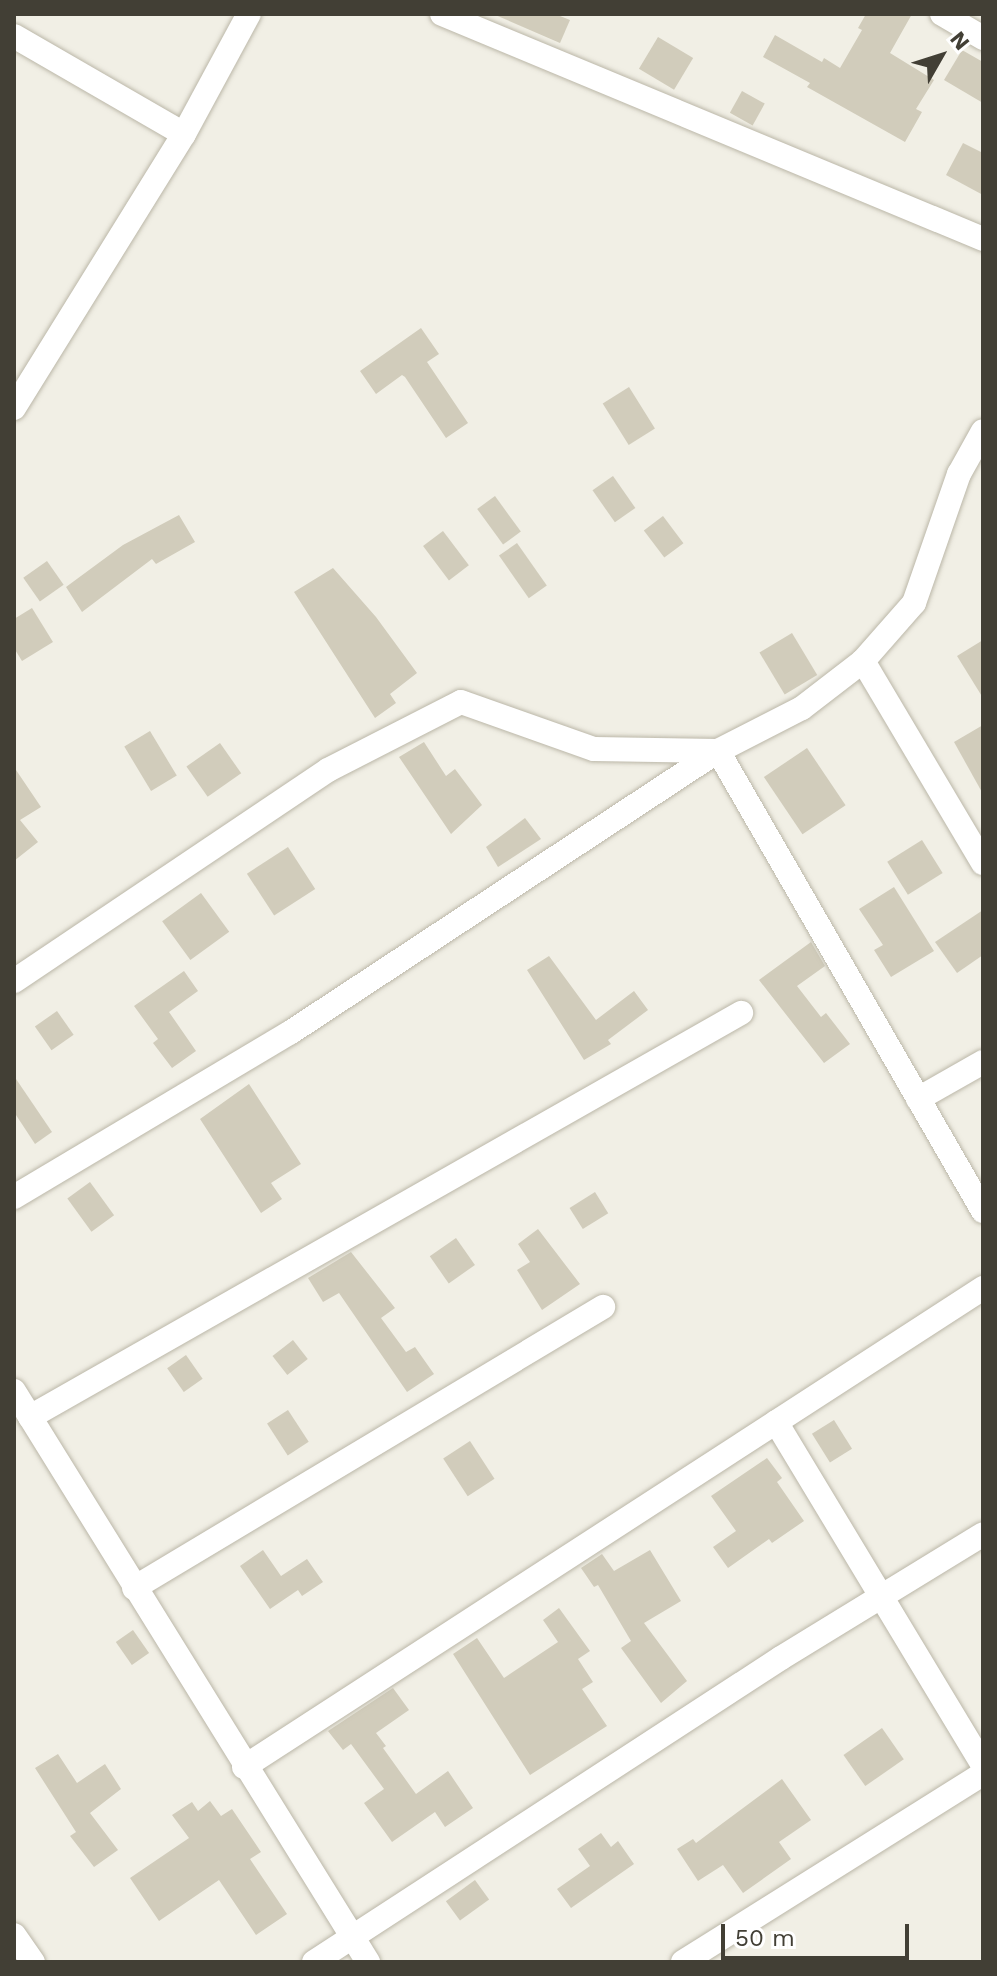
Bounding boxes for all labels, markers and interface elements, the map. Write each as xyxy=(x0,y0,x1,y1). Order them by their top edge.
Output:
north arrow xyxy=(901,16,981,96)
text: N xyxy=(945,26,975,55)
scale bar xyxy=(725,1908,913,1958)
text: 50 m xyxy=(735,1924,795,1952)

